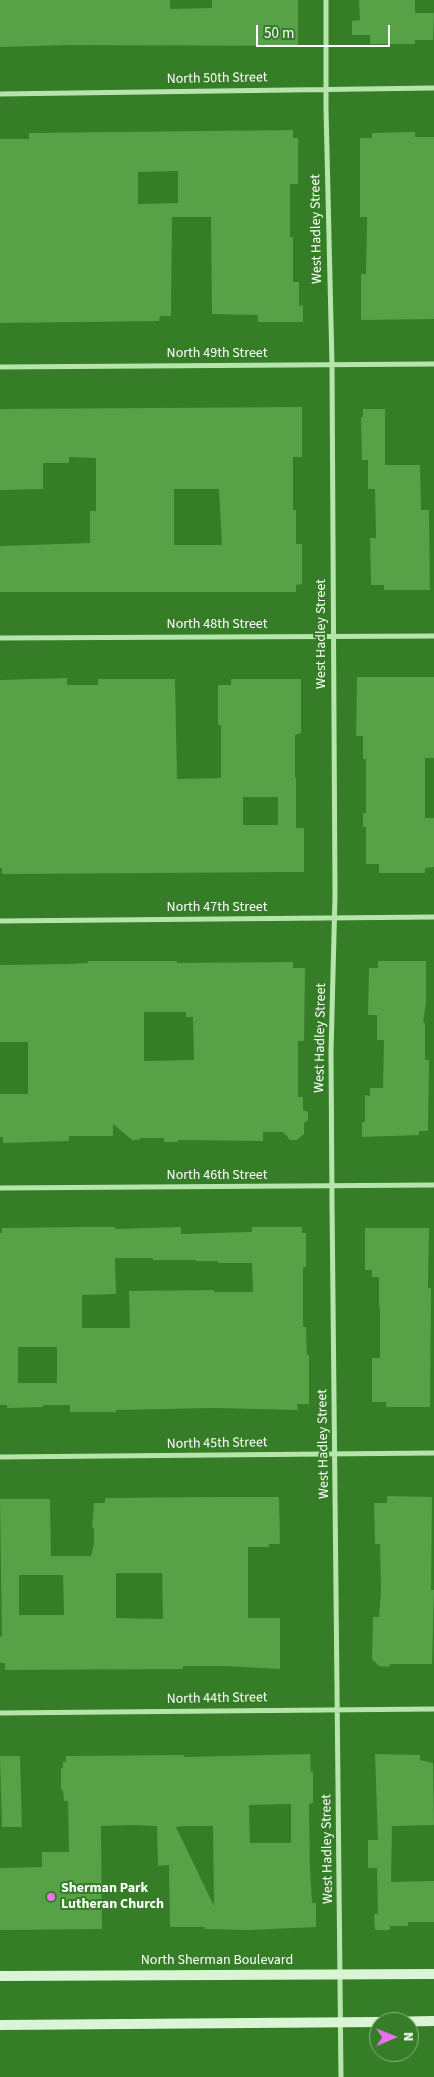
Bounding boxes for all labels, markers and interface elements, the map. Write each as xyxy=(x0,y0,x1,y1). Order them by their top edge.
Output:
scale bar xyxy=(259,15,393,47)
text: 50 m xyxy=(264,23,294,44)
street label: North 50th Street xyxy=(166,70,268,88)
street label: West Hadley Street xyxy=(308,174,326,284)
street label: North 49th Street xyxy=(167,346,267,362)
street label: West Hadley Street xyxy=(314,579,330,689)
street label: North 48th Street xyxy=(167,617,267,633)
street label: North 47th Street xyxy=(167,900,267,916)
street label: West Hadley Street xyxy=(312,983,330,1093)
street label: North 46th Street xyxy=(167,1168,267,1184)
street label: West Hadley Street xyxy=(315,1389,333,1499)
street label: North 45th Street xyxy=(166,1435,268,1453)
street label: North 44th Street xyxy=(166,1690,268,1708)
street label: West Hadley Street xyxy=(319,1794,337,1904)
place label: Sherman Park Lutheran Church xyxy=(61,1881,164,1914)
marker: Sherman Park Lutheran Church xyxy=(45,1891,57,1903)
street label: North Sherman Boulevard xyxy=(141,1953,293,1969)
north arrow xyxy=(369,2012,419,2062)
text: N xyxy=(398,2032,418,2042)

